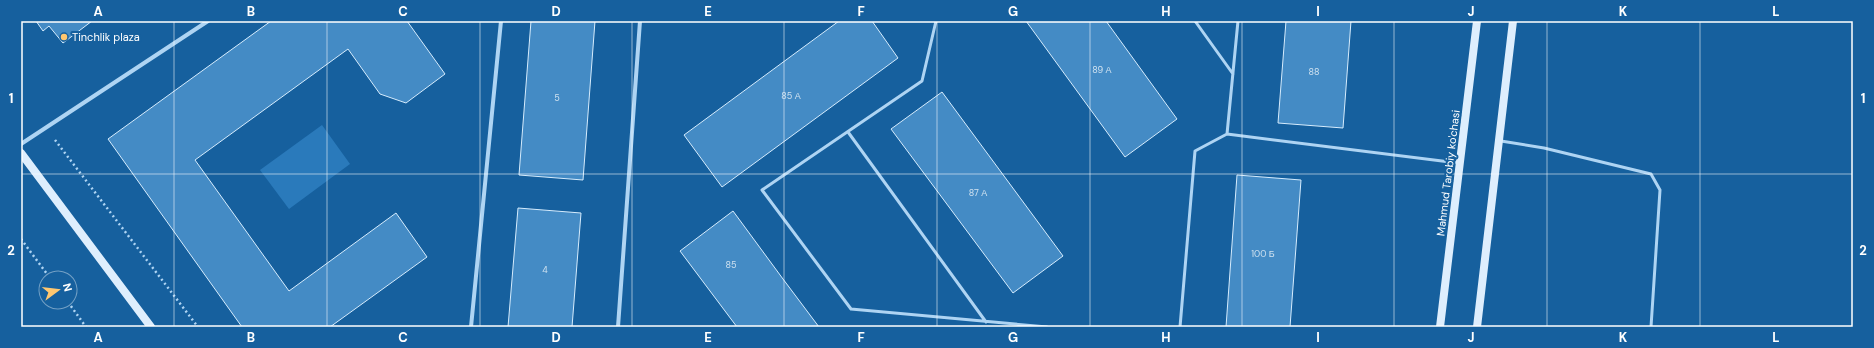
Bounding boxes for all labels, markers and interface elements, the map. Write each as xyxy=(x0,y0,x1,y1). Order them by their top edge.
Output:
text: A xyxy=(93,3,103,20)
text: B xyxy=(247,3,255,20)
text: C xyxy=(398,3,408,20)
text: D xyxy=(551,3,561,20)
text: E xyxy=(704,3,712,20)
text: F xyxy=(857,3,865,20)
text: G xyxy=(1008,3,1018,20)
text: H xyxy=(1161,3,1171,20)
text: I xyxy=(1316,3,1320,20)
text: J xyxy=(1467,3,1475,20)
text: K xyxy=(1619,3,1628,20)
text: L xyxy=(1772,3,1780,20)
place label: Tinchlik plaza xyxy=(72,30,140,44)
marker: Tinchlik plaza xyxy=(59,32,69,42)
house number: 89 А xyxy=(1092,64,1112,76)
house number: 88 xyxy=(1309,66,1319,78)
text: 1 xyxy=(9,90,13,107)
house number: 85 А xyxy=(781,90,801,102)
text: 1 xyxy=(1861,90,1865,107)
house number: 5 xyxy=(554,92,560,104)
street label: Mahmud Tarobiy ko'chasi xyxy=(1433,109,1463,237)
house number: 87 А xyxy=(969,187,987,199)
text: 2 xyxy=(7,242,15,259)
text: 2 xyxy=(1859,242,1867,259)
house number: 100 Б xyxy=(1251,248,1275,260)
house number: 85 xyxy=(726,259,736,271)
house number: 4 xyxy=(542,264,548,276)
north arrow xyxy=(38,270,78,310)
text: N xyxy=(60,282,75,293)
text: A xyxy=(93,329,103,346)
text: B xyxy=(247,329,255,346)
text: C xyxy=(398,329,408,346)
text: D xyxy=(551,329,561,346)
text: E xyxy=(704,329,712,346)
text: F xyxy=(857,329,865,346)
text: G xyxy=(1008,329,1018,346)
text: H xyxy=(1161,329,1171,346)
text: I xyxy=(1316,329,1320,346)
text: J xyxy=(1467,329,1475,346)
text: K xyxy=(1619,329,1628,346)
text: L xyxy=(1772,329,1780,346)

